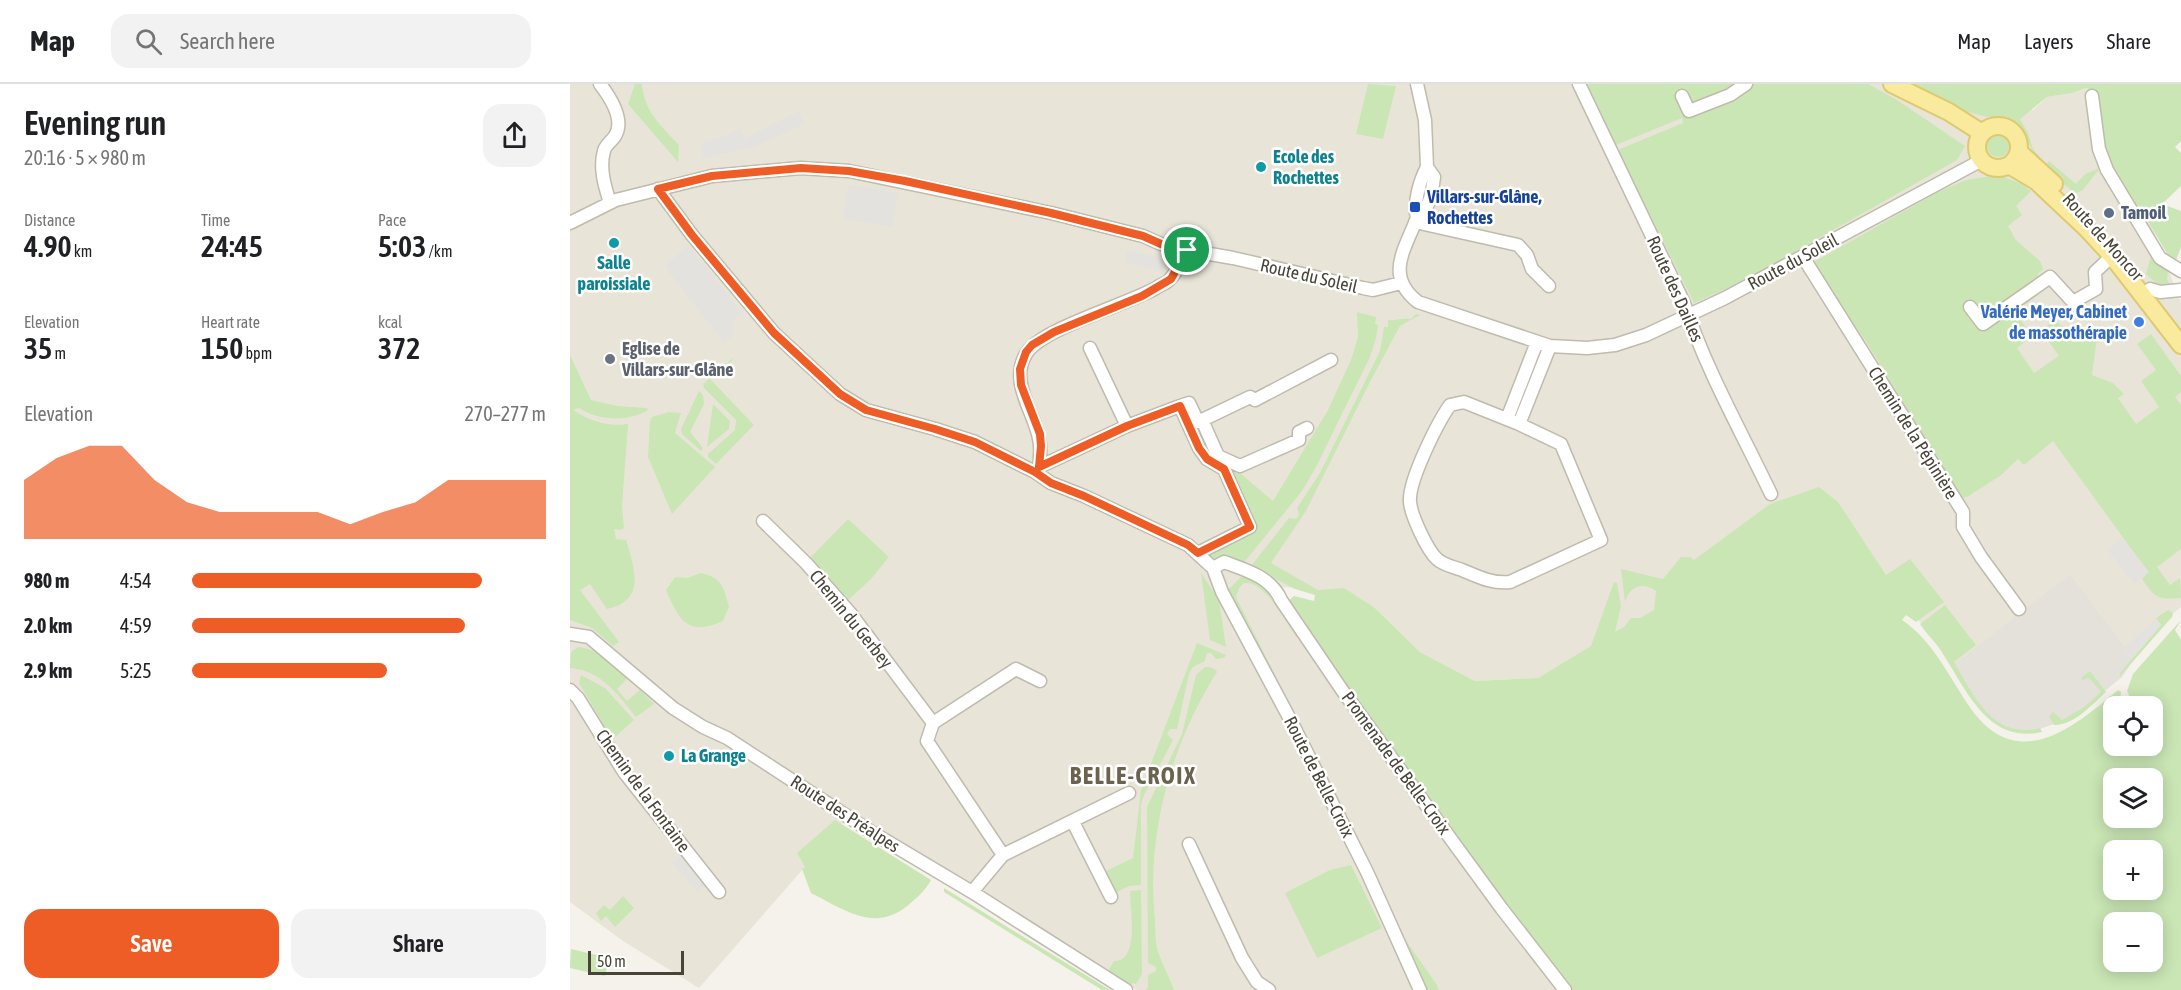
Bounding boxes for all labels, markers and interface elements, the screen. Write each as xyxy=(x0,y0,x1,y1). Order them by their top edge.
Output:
search box xyxy=(111,14,531,68)
text: Map xyxy=(30,25,75,57)
icon: search xyxy=(132,25,165,58)
text: Search here xyxy=(180,28,275,54)
text: Map xyxy=(1957,29,1991,53)
text: Layers xyxy=(2024,29,2074,53)
text: Share xyxy=(2107,29,2151,53)
text: Evening run xyxy=(24,104,166,142)
button: share xyxy=(483,104,546,167)
text: 20:16 · 5 × 980 m xyxy=(24,146,146,169)
place label: Ecole des Rochettes xyxy=(1273,146,1339,188)
marker: Ecole des Rochettes xyxy=(1254,160,1268,174)
place label: Villars-sur-Glâne, Rochettes xyxy=(1426,186,1542,228)
street label: Route de Moncor xyxy=(2059,189,2149,285)
marker: Villars-sur-Glâne, Rochettes xyxy=(1408,200,1422,214)
place label: Tamoil xyxy=(2121,202,2167,223)
marker: Tamoil xyxy=(2102,206,2116,220)
text: Distance xyxy=(24,211,75,229)
text: Time xyxy=(201,211,230,229)
text: Pace xyxy=(378,211,406,229)
pin xyxy=(1161,224,1212,275)
text: 4.90 xyxy=(24,229,72,263)
text: 24:45 xyxy=(201,229,263,263)
text: 5:03 xyxy=(378,229,426,263)
street label: Route du Soleil xyxy=(1744,229,1842,294)
icon: arrive xyxy=(1170,233,1203,266)
street label: Route des Dailles xyxy=(1643,233,1708,345)
marker: Salle paroissiale xyxy=(607,236,621,250)
text: km xyxy=(72,242,92,260)
text: /km xyxy=(426,242,452,260)
place label: Salle paroissiale xyxy=(578,252,650,294)
street label: Route du Soleil xyxy=(1258,254,1360,297)
place label: Valérie Meyer, Cabinet de massothérapie xyxy=(1980,301,2128,343)
text: Elevation xyxy=(24,313,79,331)
text: Heart rate xyxy=(201,313,260,331)
text: kcal xyxy=(378,313,402,331)
marker: Valérie Meyer, Cabinet de massothérapie xyxy=(2132,315,2146,329)
text: 35 xyxy=(24,331,52,365)
text: 150 xyxy=(201,331,243,365)
text: 372 xyxy=(378,331,420,365)
place label: Eglise de Villars-sur-Glâne xyxy=(621,338,733,380)
text: m xyxy=(52,344,66,362)
text: bpm xyxy=(243,344,272,362)
marker: Eglise de Villars-sur-Glâne xyxy=(603,352,617,366)
street label: Chemin de la Pépinière xyxy=(1864,363,1963,503)
text: Elevation xyxy=(24,402,93,425)
text: 270–277 m xyxy=(464,402,546,425)
street label: Chemin du Gerbey xyxy=(805,565,897,672)
text: 980 m xyxy=(24,569,69,592)
text: 4:54 xyxy=(120,569,152,592)
text: 2.0 km xyxy=(24,614,72,637)
text: 4:59 xyxy=(120,614,152,637)
text: 2.9 km xyxy=(24,659,72,682)
text: 5:25 xyxy=(120,659,152,682)
street label: Promenade de Belle-Croix xyxy=(1338,687,1455,838)
map controls xyxy=(2103,696,2163,972)
button: locate xyxy=(2103,696,2163,756)
street label: Route de Belle-Croix xyxy=(1280,713,1359,841)
street label: Chemin de la Fontaine xyxy=(592,725,695,856)
place label: La Grange xyxy=(681,745,746,766)
marker: La Grange xyxy=(662,749,676,763)
district label: BELLE-CROIX xyxy=(1070,762,1196,789)
button: layers xyxy=(2103,768,2163,828)
street label: Route des Préalpes xyxy=(787,771,904,857)
button: + xyxy=(2103,840,2163,900)
button: Save xyxy=(24,909,279,978)
button: Share xyxy=(291,909,546,978)
button: − xyxy=(2103,912,2163,972)
scale bar xyxy=(588,948,684,976)
text: 50 m xyxy=(597,952,626,970)

